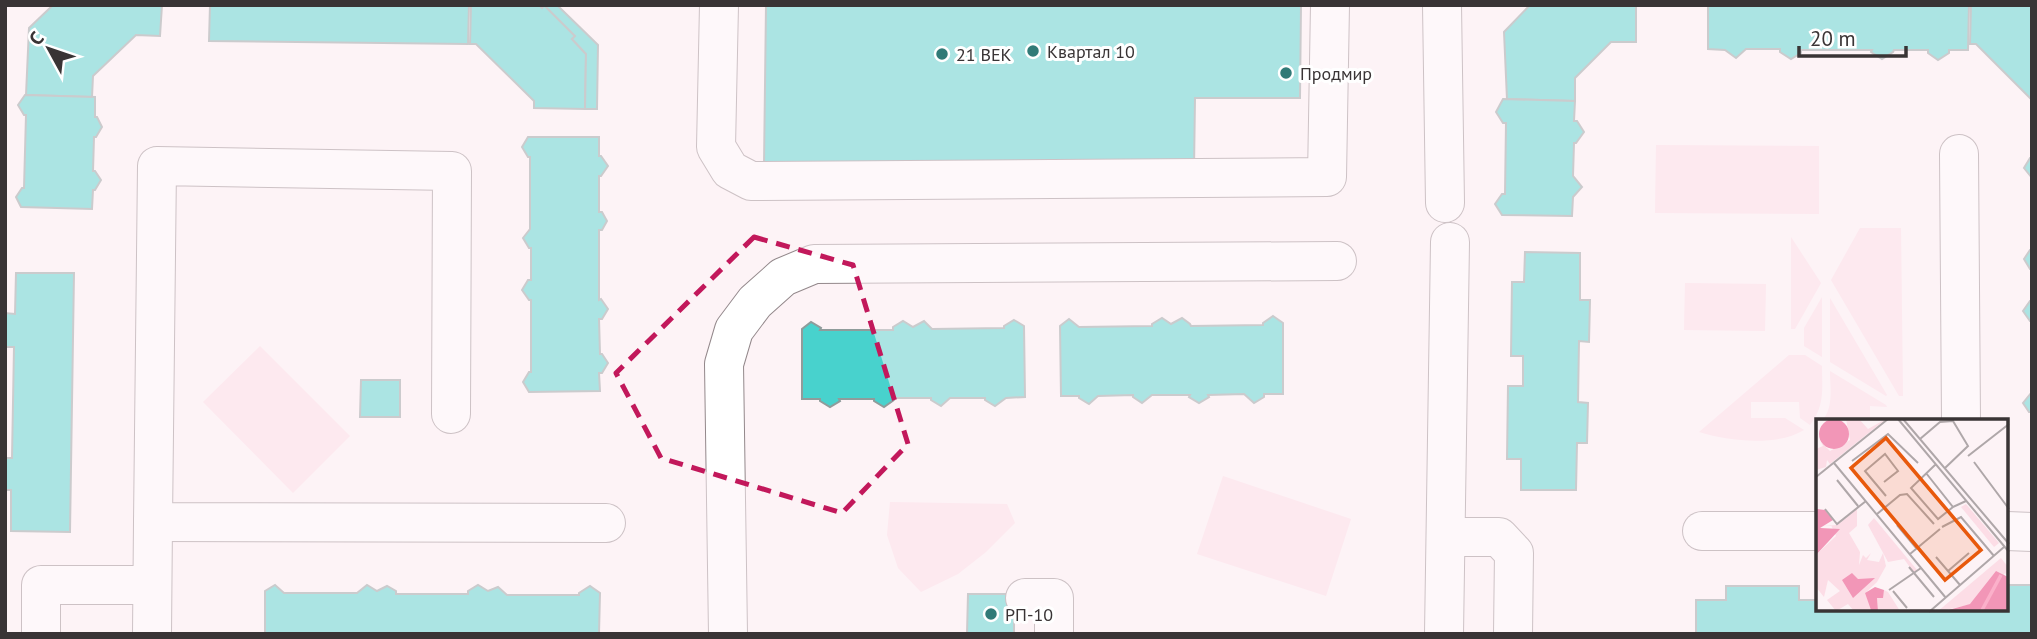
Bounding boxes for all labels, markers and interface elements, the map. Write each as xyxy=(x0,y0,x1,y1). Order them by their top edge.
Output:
north arrow xyxy=(14,14,84,84)
scale bar xyxy=(1799,14,1906,58)
text: 20 m xyxy=(1810,25,1856,52)
text: С xyxy=(23,26,49,50)
place label: Квартал 10 xyxy=(1047,40,1135,63)
place label: 21 ВЕК xyxy=(956,43,1012,66)
marker: Квартал 10 xyxy=(1025,43,1041,59)
marker: 21 ВЕК xyxy=(934,46,950,62)
place label: Продмир xyxy=(1300,62,1372,85)
marker: Продмир xyxy=(1278,65,1294,81)
inset map xyxy=(1816,419,2009,611)
place label: РП-10 xyxy=(1005,603,1053,626)
marker: РП-10 xyxy=(983,606,999,622)

